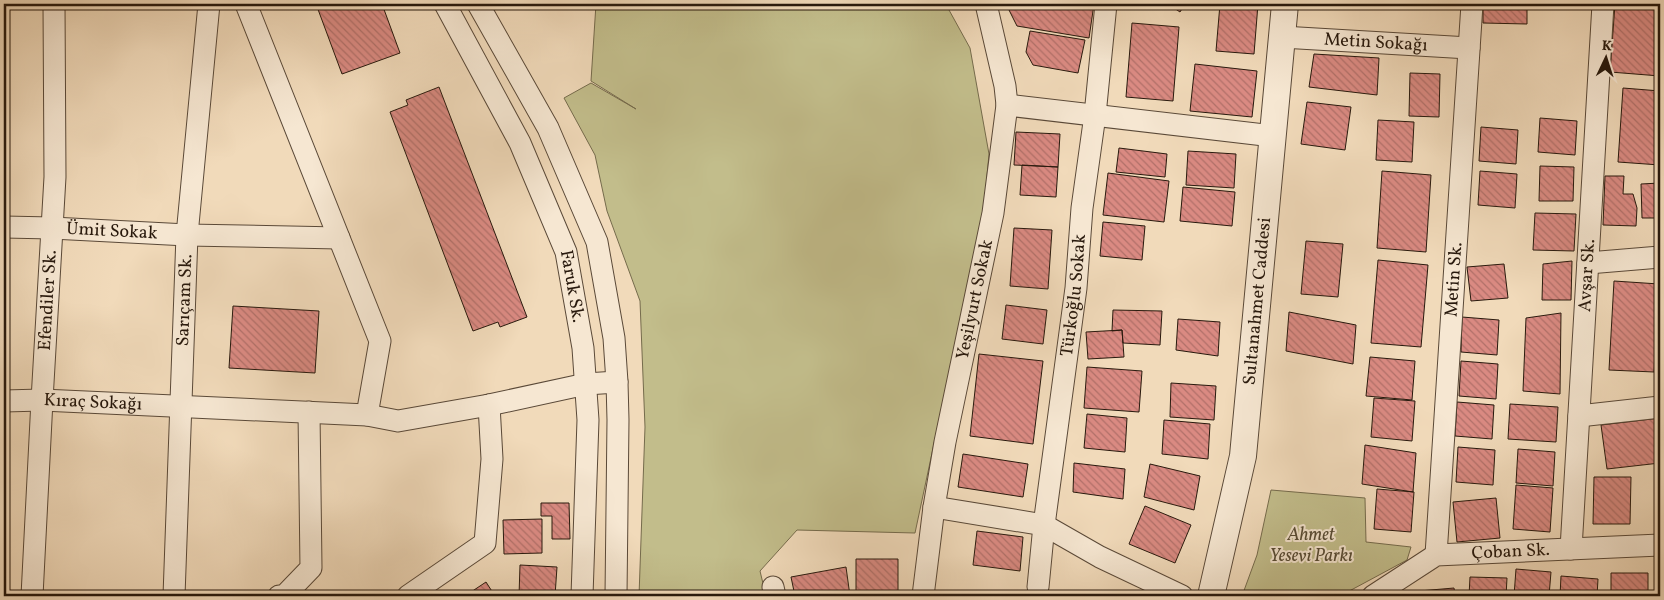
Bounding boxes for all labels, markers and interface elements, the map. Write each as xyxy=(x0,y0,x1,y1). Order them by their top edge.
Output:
street label: Metin Sokağı xyxy=(1323,27,1428,58)
north arrow xyxy=(1582,32,1632,82)
text: K xyxy=(1601,37,1613,56)
street label: Ümit Sokak xyxy=(66,216,158,246)
street label: Sultanahmet Caddesi xyxy=(1237,216,1278,386)
street label: Türkoğlu Sokak xyxy=(1054,233,1093,358)
street label: Yeşilyurt Sokak xyxy=(950,237,1000,362)
street label: Avşar Sk. xyxy=(1572,238,1602,313)
street label: Metin Sk. xyxy=(1439,241,1469,318)
street label: Faruk Sk. xyxy=(553,248,591,324)
street label: Efendiler Sk. xyxy=(32,249,63,352)
street label: Sarıçam Sk. xyxy=(170,254,199,347)
street label: Kıraç Sokağı xyxy=(43,388,143,417)
park label: Ahmet Yesevi Parkı xyxy=(1269,523,1353,569)
street label: Çoban Sk. xyxy=(1471,537,1550,566)

